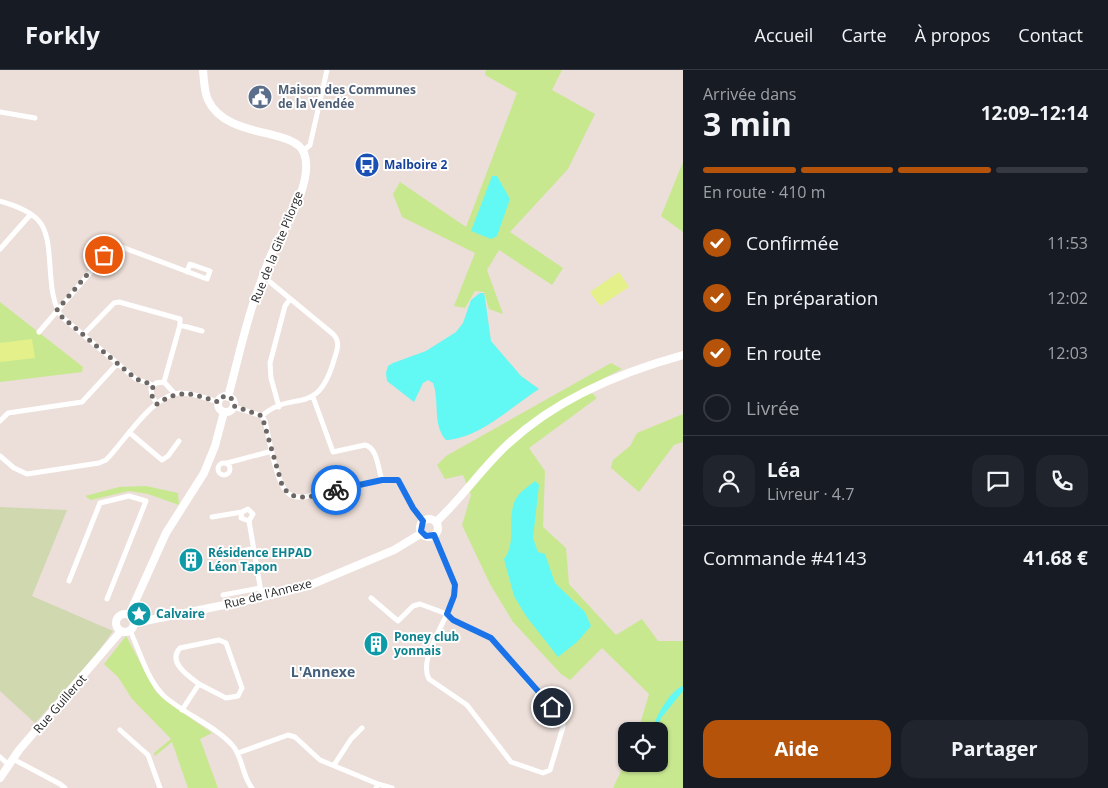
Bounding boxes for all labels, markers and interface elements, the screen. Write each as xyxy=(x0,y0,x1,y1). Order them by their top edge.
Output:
text: Forkly xyxy=(25,18,100,51)
text: Accueil xyxy=(755,23,813,47)
text: Carte xyxy=(841,23,887,47)
text: À propos xyxy=(915,23,990,47)
text: Contact xyxy=(1018,23,1083,47)
place label: Maison des Communes de la Vendée xyxy=(278,81,416,112)
text: Arrivée dans xyxy=(703,83,796,105)
public building icon: Maison des Communes de la Vendée xyxy=(247,84,273,110)
text: 12:09–12:14 xyxy=(981,100,1088,126)
text: 3 min xyxy=(703,102,792,145)
bus stop icon: Malboire 2 xyxy=(354,152,380,178)
place label: Malboire 2 xyxy=(384,156,448,173)
text: En route · 410 m xyxy=(703,181,825,203)
street label: Rue de la Gite Pilorge xyxy=(246,188,307,305)
icon: check xyxy=(703,229,731,257)
text: Confirmée xyxy=(746,230,839,256)
text: 11:53 xyxy=(1047,232,1088,254)
pin xyxy=(83,234,125,276)
icon: bag xyxy=(90,241,118,269)
icon: check xyxy=(703,284,731,312)
text: En préparation xyxy=(746,285,878,311)
text: 12:02 xyxy=(1047,287,1088,309)
icon: check xyxy=(703,339,731,367)
text: En route xyxy=(746,340,821,366)
text: 12:03 xyxy=(1047,342,1088,364)
text: Livrée xyxy=(746,395,799,421)
button: person xyxy=(703,455,755,507)
button: chat xyxy=(972,455,1024,507)
button: phone xyxy=(1036,455,1088,507)
text: Léa xyxy=(767,457,800,483)
courier xyxy=(311,465,361,515)
icon: bike xyxy=(322,476,350,504)
text: Livreur · 4.7 xyxy=(767,483,854,505)
place label: Résidence EHPAD Léon Tapon xyxy=(208,544,312,575)
text: Commande #4143 xyxy=(703,545,867,571)
text: 41.68 € xyxy=(1023,545,1088,571)
building icon: Résidence EHPAD Léon Tapon xyxy=(178,547,204,573)
street label: Rue de l'Annexe xyxy=(222,574,314,613)
place icon: Calvaire xyxy=(126,601,152,627)
place label: Calvaire xyxy=(156,605,205,622)
place label: Poney club yonnais xyxy=(394,628,460,659)
building icon: Poney club yonnais xyxy=(363,631,389,657)
district label: L'Annexe xyxy=(291,662,355,681)
street label: Rue Guillerot xyxy=(29,671,90,737)
pin xyxy=(531,686,573,728)
icon: home xyxy=(538,693,566,721)
button: Aide xyxy=(703,720,891,778)
button: Partager xyxy=(901,720,1088,778)
map controls xyxy=(618,722,668,772)
button: locate xyxy=(618,722,668,772)

